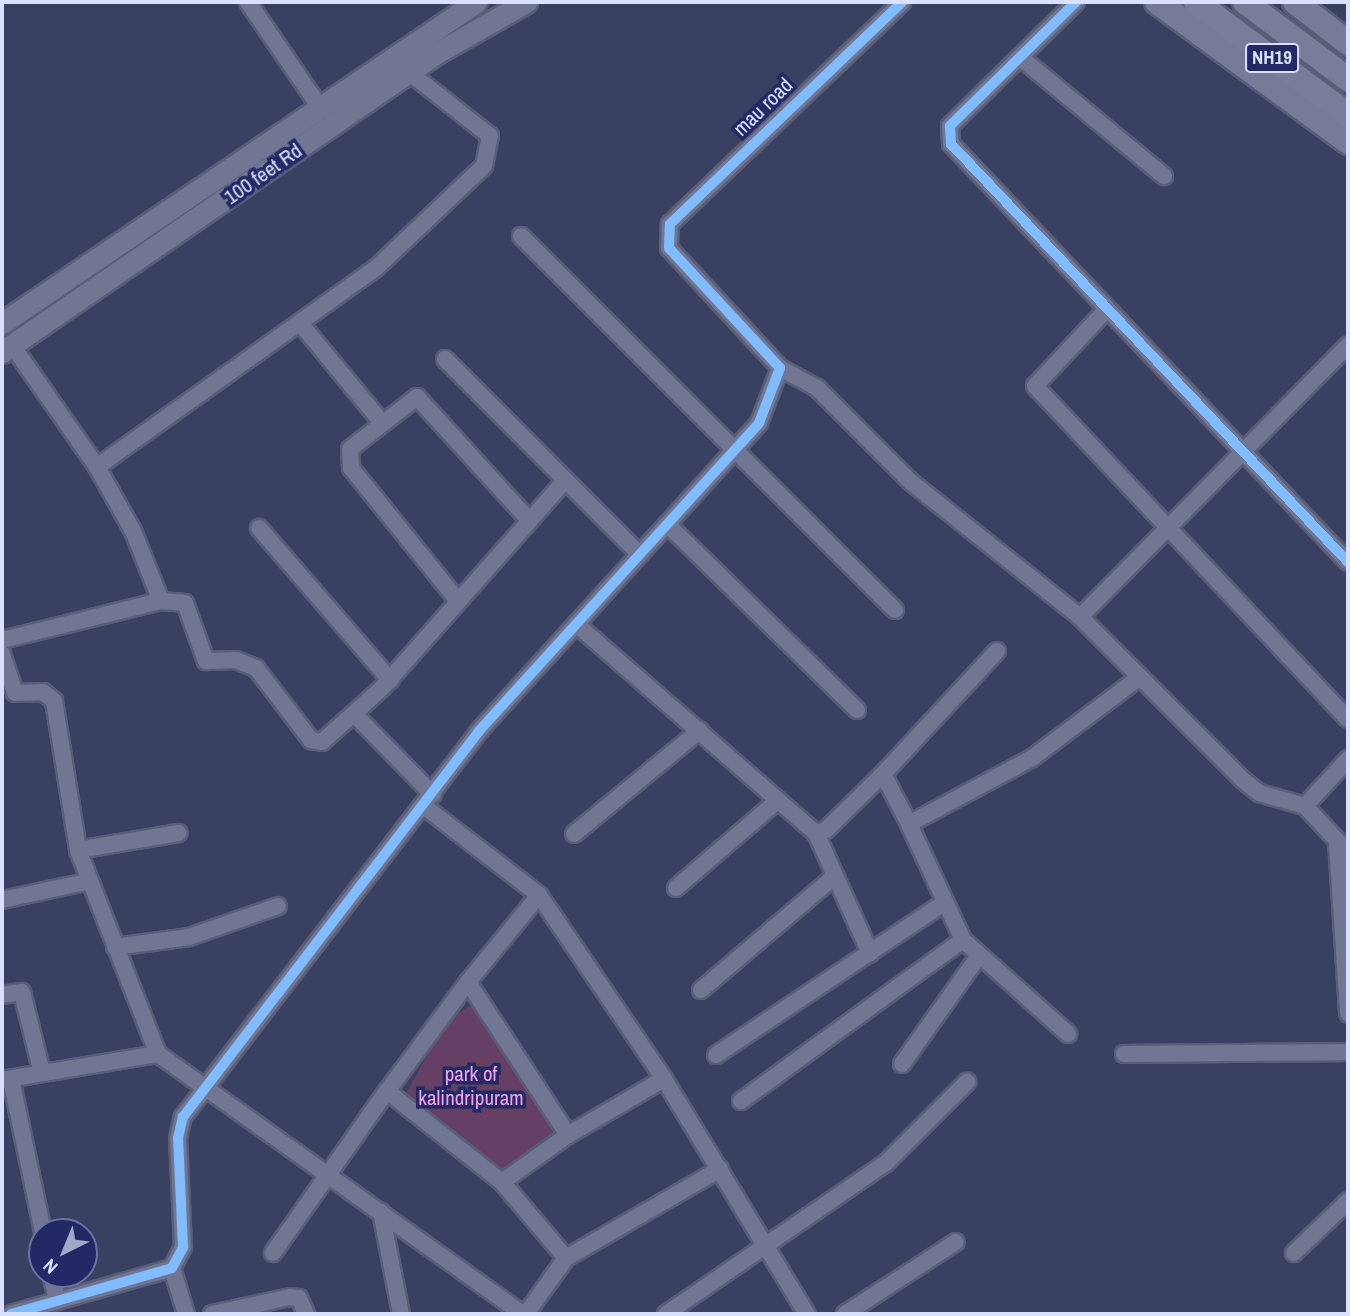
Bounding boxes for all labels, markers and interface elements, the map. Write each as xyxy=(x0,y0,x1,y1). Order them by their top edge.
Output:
road number: NH19 xyxy=(1244,43,1300,74)
street label: mau road xyxy=(728,73,798,141)
street label: 100 feet Rd xyxy=(219,138,307,210)
park label: park of kalindripuram xyxy=(418,1061,524,1111)
north arrow xyxy=(28,1218,98,1288)
text: N xyxy=(37,1254,63,1280)

